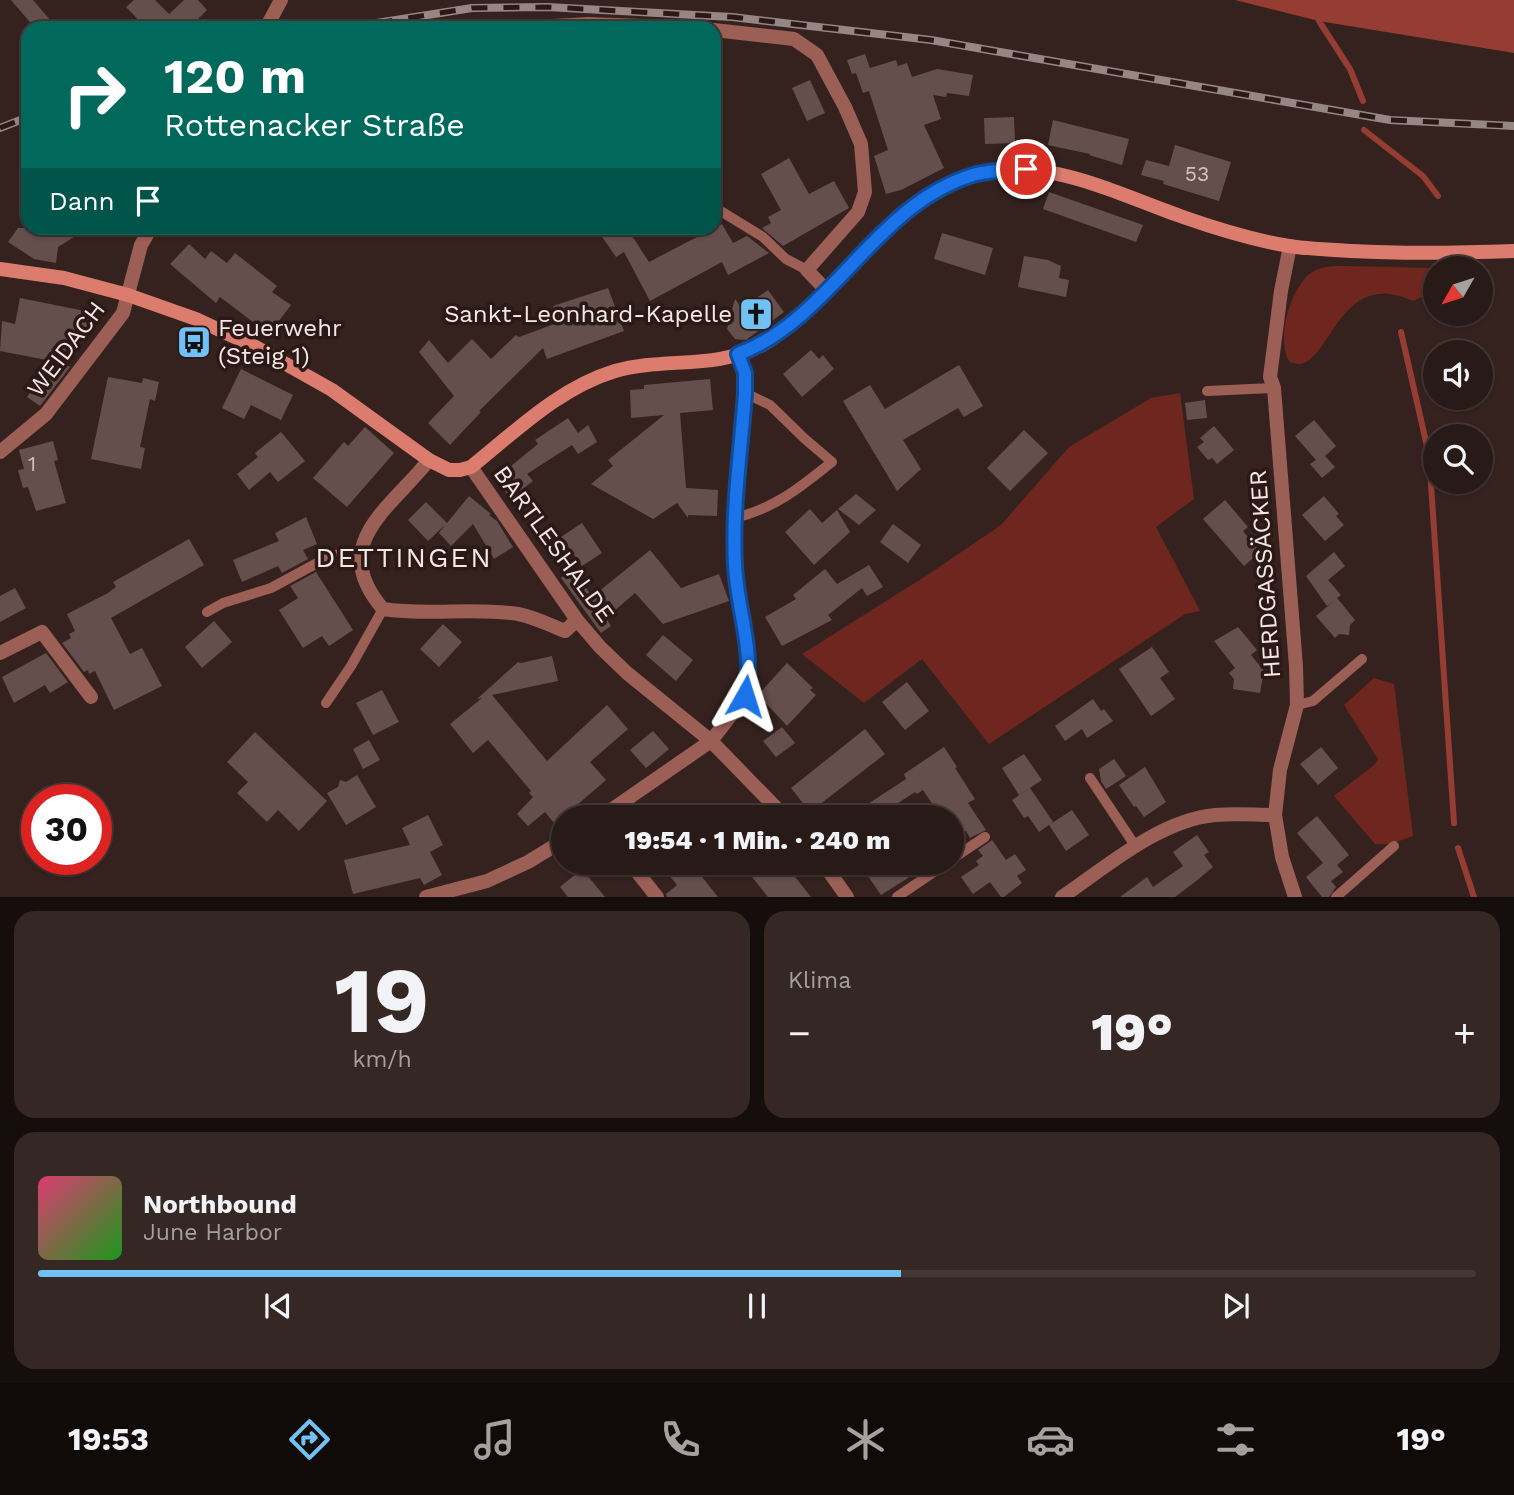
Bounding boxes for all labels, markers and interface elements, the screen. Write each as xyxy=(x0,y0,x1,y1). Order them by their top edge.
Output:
text: 120 m xyxy=(164,47,306,105)
icon: right xyxy=(49,49,140,140)
text: Rottenacker Straße xyxy=(164,106,465,144)
pin xyxy=(996,139,1056,199)
icon: arrive xyxy=(1007,150,1045,188)
house number: 53 xyxy=(1185,161,1209,186)
icon: arrive xyxy=(129,182,167,220)
text: Dann xyxy=(49,186,115,216)
north arrow xyxy=(1423,256,1493,326)
map controls xyxy=(1423,256,1493,494)
church icon: Sankt-Leonhard-Kapelle xyxy=(737,295,775,333)
street label: WEIDACH xyxy=(21,296,111,402)
place label: Sankt-Leonhard-Kapelle xyxy=(444,300,732,328)
place label: Feuerwehr (Steig 1) xyxy=(218,314,342,370)
bus stop icon: Feuerwehr (Steig 1) xyxy=(175,323,213,361)
button: sound xyxy=(1423,340,1493,410)
button: search xyxy=(1423,424,1493,494)
house number: 1 xyxy=(28,451,36,476)
street label: BARTLESHALDE xyxy=(488,460,620,628)
street label: HERDGASSÄCKER xyxy=(1244,469,1286,679)
district label: DETTINGEN xyxy=(315,541,493,574)
position arrow xyxy=(708,659,782,733)
speed limit sign: 30 xyxy=(21,784,112,875)
text: 19:54 · 1 Min. · 240 m xyxy=(625,825,890,855)
text: 19 xyxy=(334,947,430,1054)
text: Klima xyxy=(788,967,851,994)
text: 19° xyxy=(1091,1002,1173,1063)
text: − xyxy=(788,1011,811,1055)
text: + xyxy=(1453,1011,1476,1055)
text: km/h xyxy=(352,1046,412,1073)
text: Northbound xyxy=(143,1189,297,1219)
text: June Harbor xyxy=(143,1219,282,1246)
icon: previous xyxy=(259,1287,297,1325)
icon: pause xyxy=(738,1287,776,1325)
icon: next xyxy=(1217,1287,1255,1325)
icon: directions xyxy=(285,1415,334,1464)
icon: music xyxy=(470,1415,519,1464)
icon: phone xyxy=(656,1415,705,1464)
icon: climate xyxy=(841,1415,890,1464)
icon: car xyxy=(1026,1415,1075,1464)
icon: filters xyxy=(1211,1415,1260,1464)
text: 19:53 xyxy=(68,1420,149,1458)
text: 19° xyxy=(1396,1420,1446,1458)

